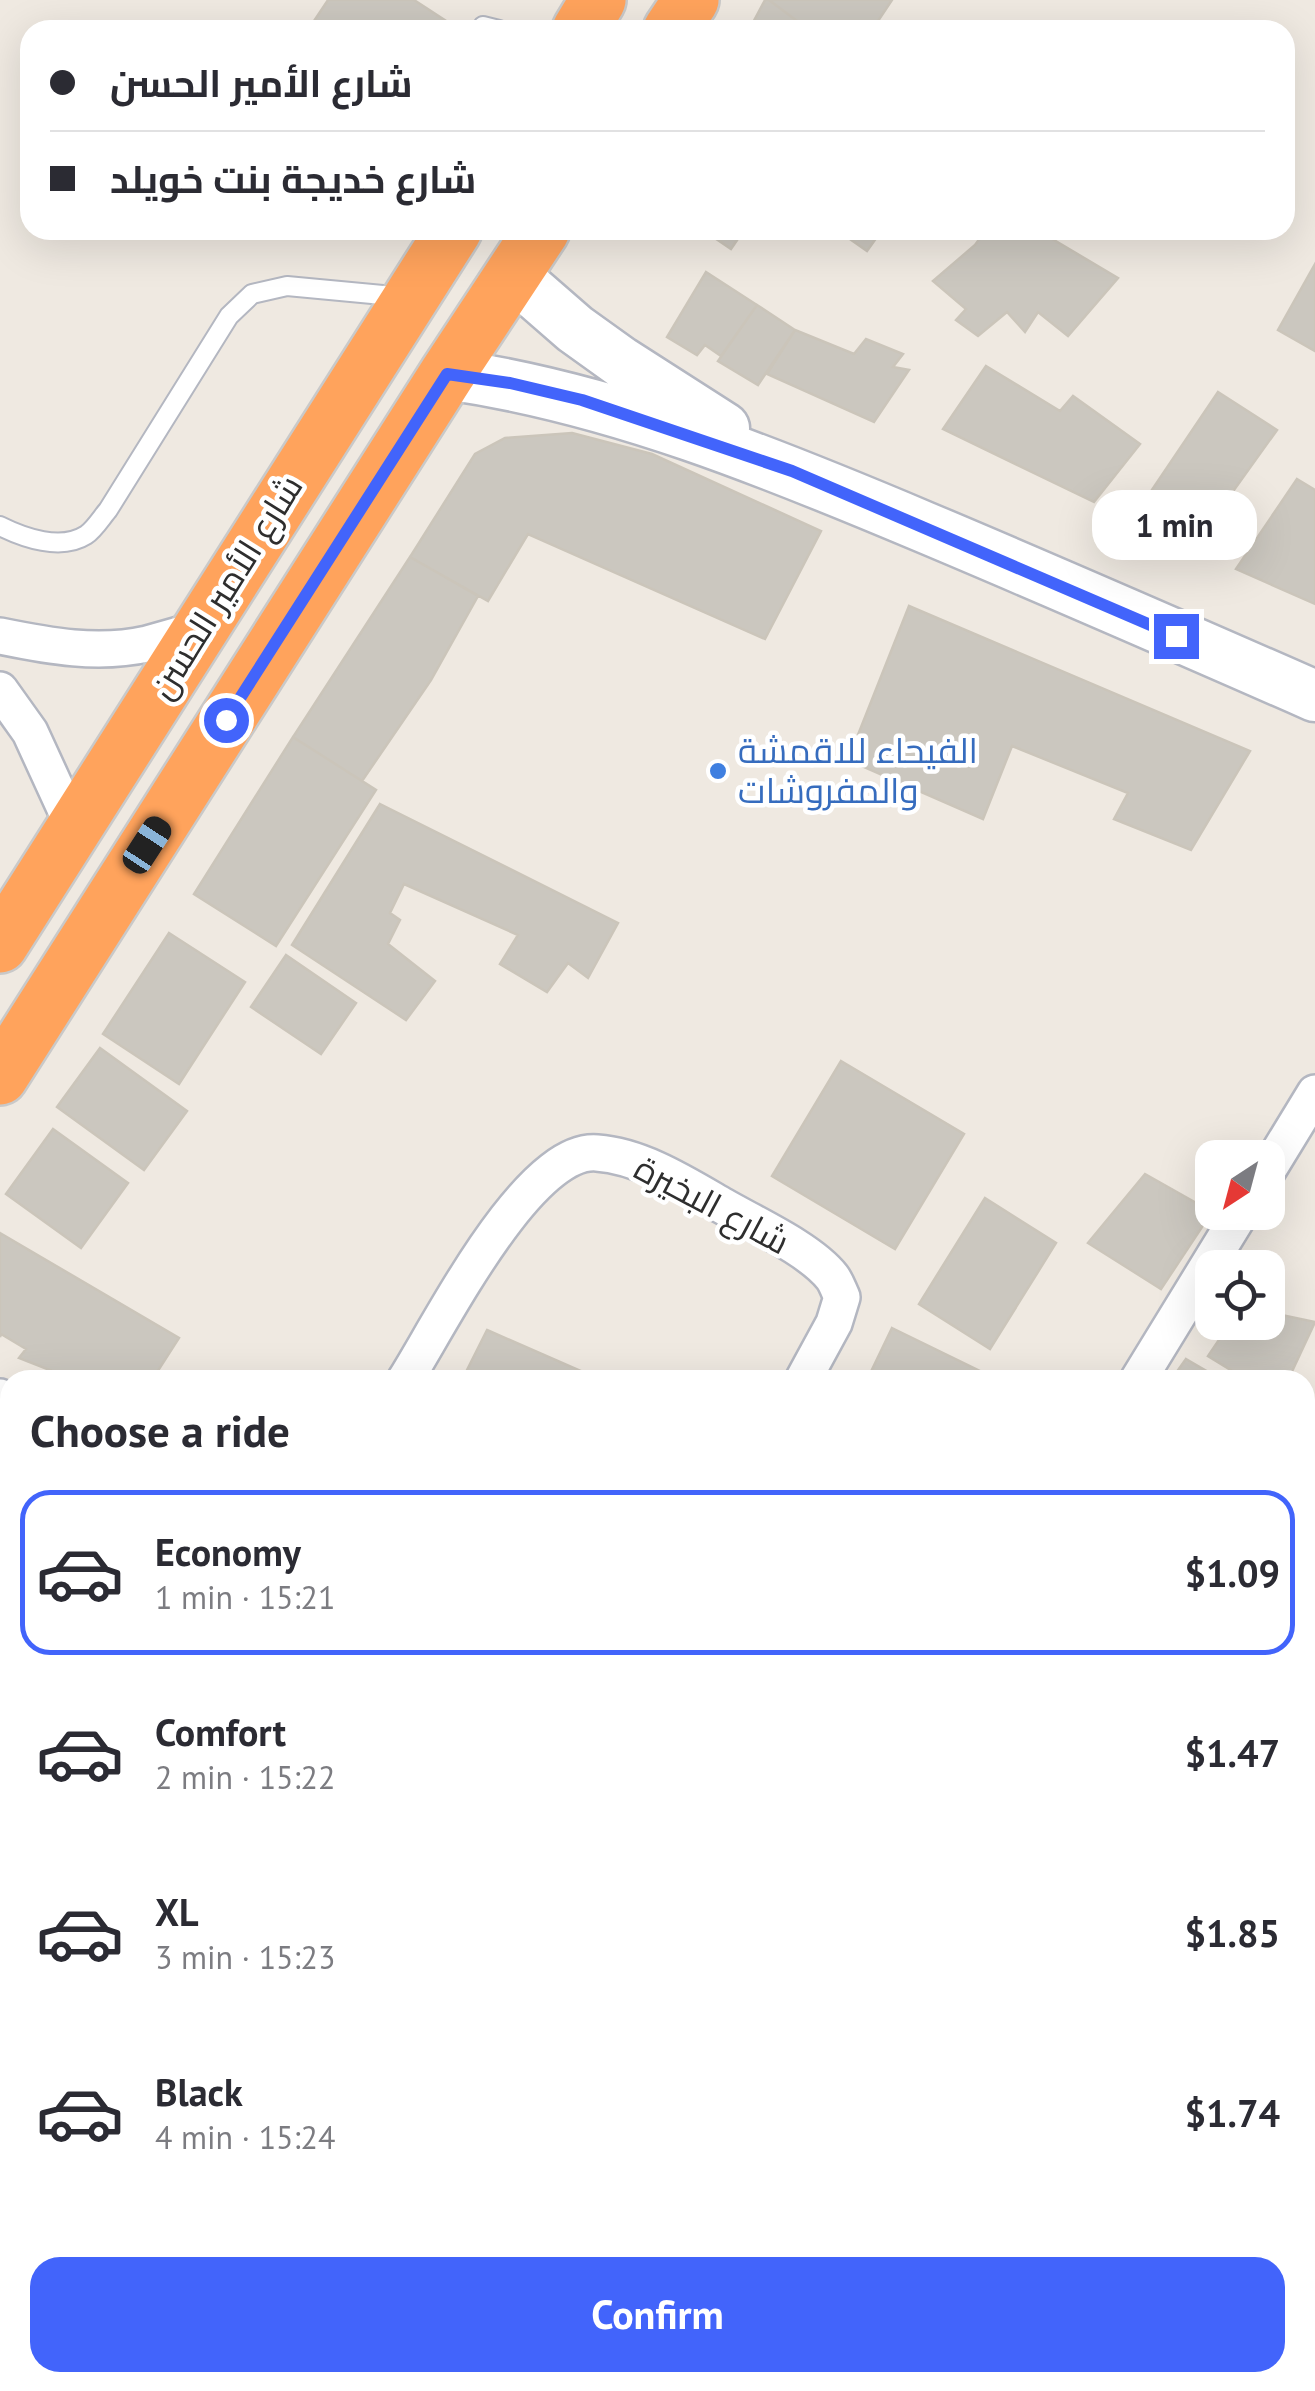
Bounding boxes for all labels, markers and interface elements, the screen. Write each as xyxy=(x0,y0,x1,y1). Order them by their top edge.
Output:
text: شارع الأمير الحسن xyxy=(110,58,412,107)
text: شارع خديجة بنت خويلد xyxy=(110,154,476,203)
street label: شارع الأمير الحسن xyxy=(138,466,313,708)
callout: 1 min xyxy=(1094,491,1258,561)
text: 1 min xyxy=(1135,504,1214,546)
route end xyxy=(1154,614,1199,659)
route start xyxy=(204,698,249,743)
place label: الفيحاء للاقمشة والمفروشات xyxy=(738,727,978,813)
marker: الفيحاء للاقمشة والمفروشات xyxy=(707,760,729,782)
car xyxy=(118,812,176,878)
north arrow xyxy=(1195,1140,1285,1230)
map controls xyxy=(1195,1140,1285,1340)
street label: شارع البخيرة xyxy=(627,1144,798,1265)
button: locate xyxy=(1195,1250,1285,1340)
text: Choose a ride xyxy=(30,1401,290,1459)
text: Economy xyxy=(155,1527,301,1576)
icon: car xyxy=(35,1528,125,1618)
text: $1.09 xyxy=(1184,1548,1280,1597)
text: 1 min · 15:21 xyxy=(155,1576,335,1618)
text: Comfort xyxy=(155,1707,286,1756)
icon: car xyxy=(35,1708,125,1798)
text: $1.47 xyxy=(1184,1728,1280,1777)
text: 2 min · 15:22 xyxy=(155,1756,335,1798)
text: XL xyxy=(155,1887,199,1936)
icon: car xyxy=(35,1888,125,1978)
text: $1.85 xyxy=(1184,1908,1280,1957)
text: 3 min · 15:23 xyxy=(155,1936,335,1978)
text: Black xyxy=(155,2067,243,2116)
icon: car xyxy=(35,2068,125,2158)
text: $1.74 xyxy=(1184,2088,1280,2137)
text: 4 min · 15:24 xyxy=(155,2116,335,2158)
button: Confirm xyxy=(30,2257,1285,2372)

